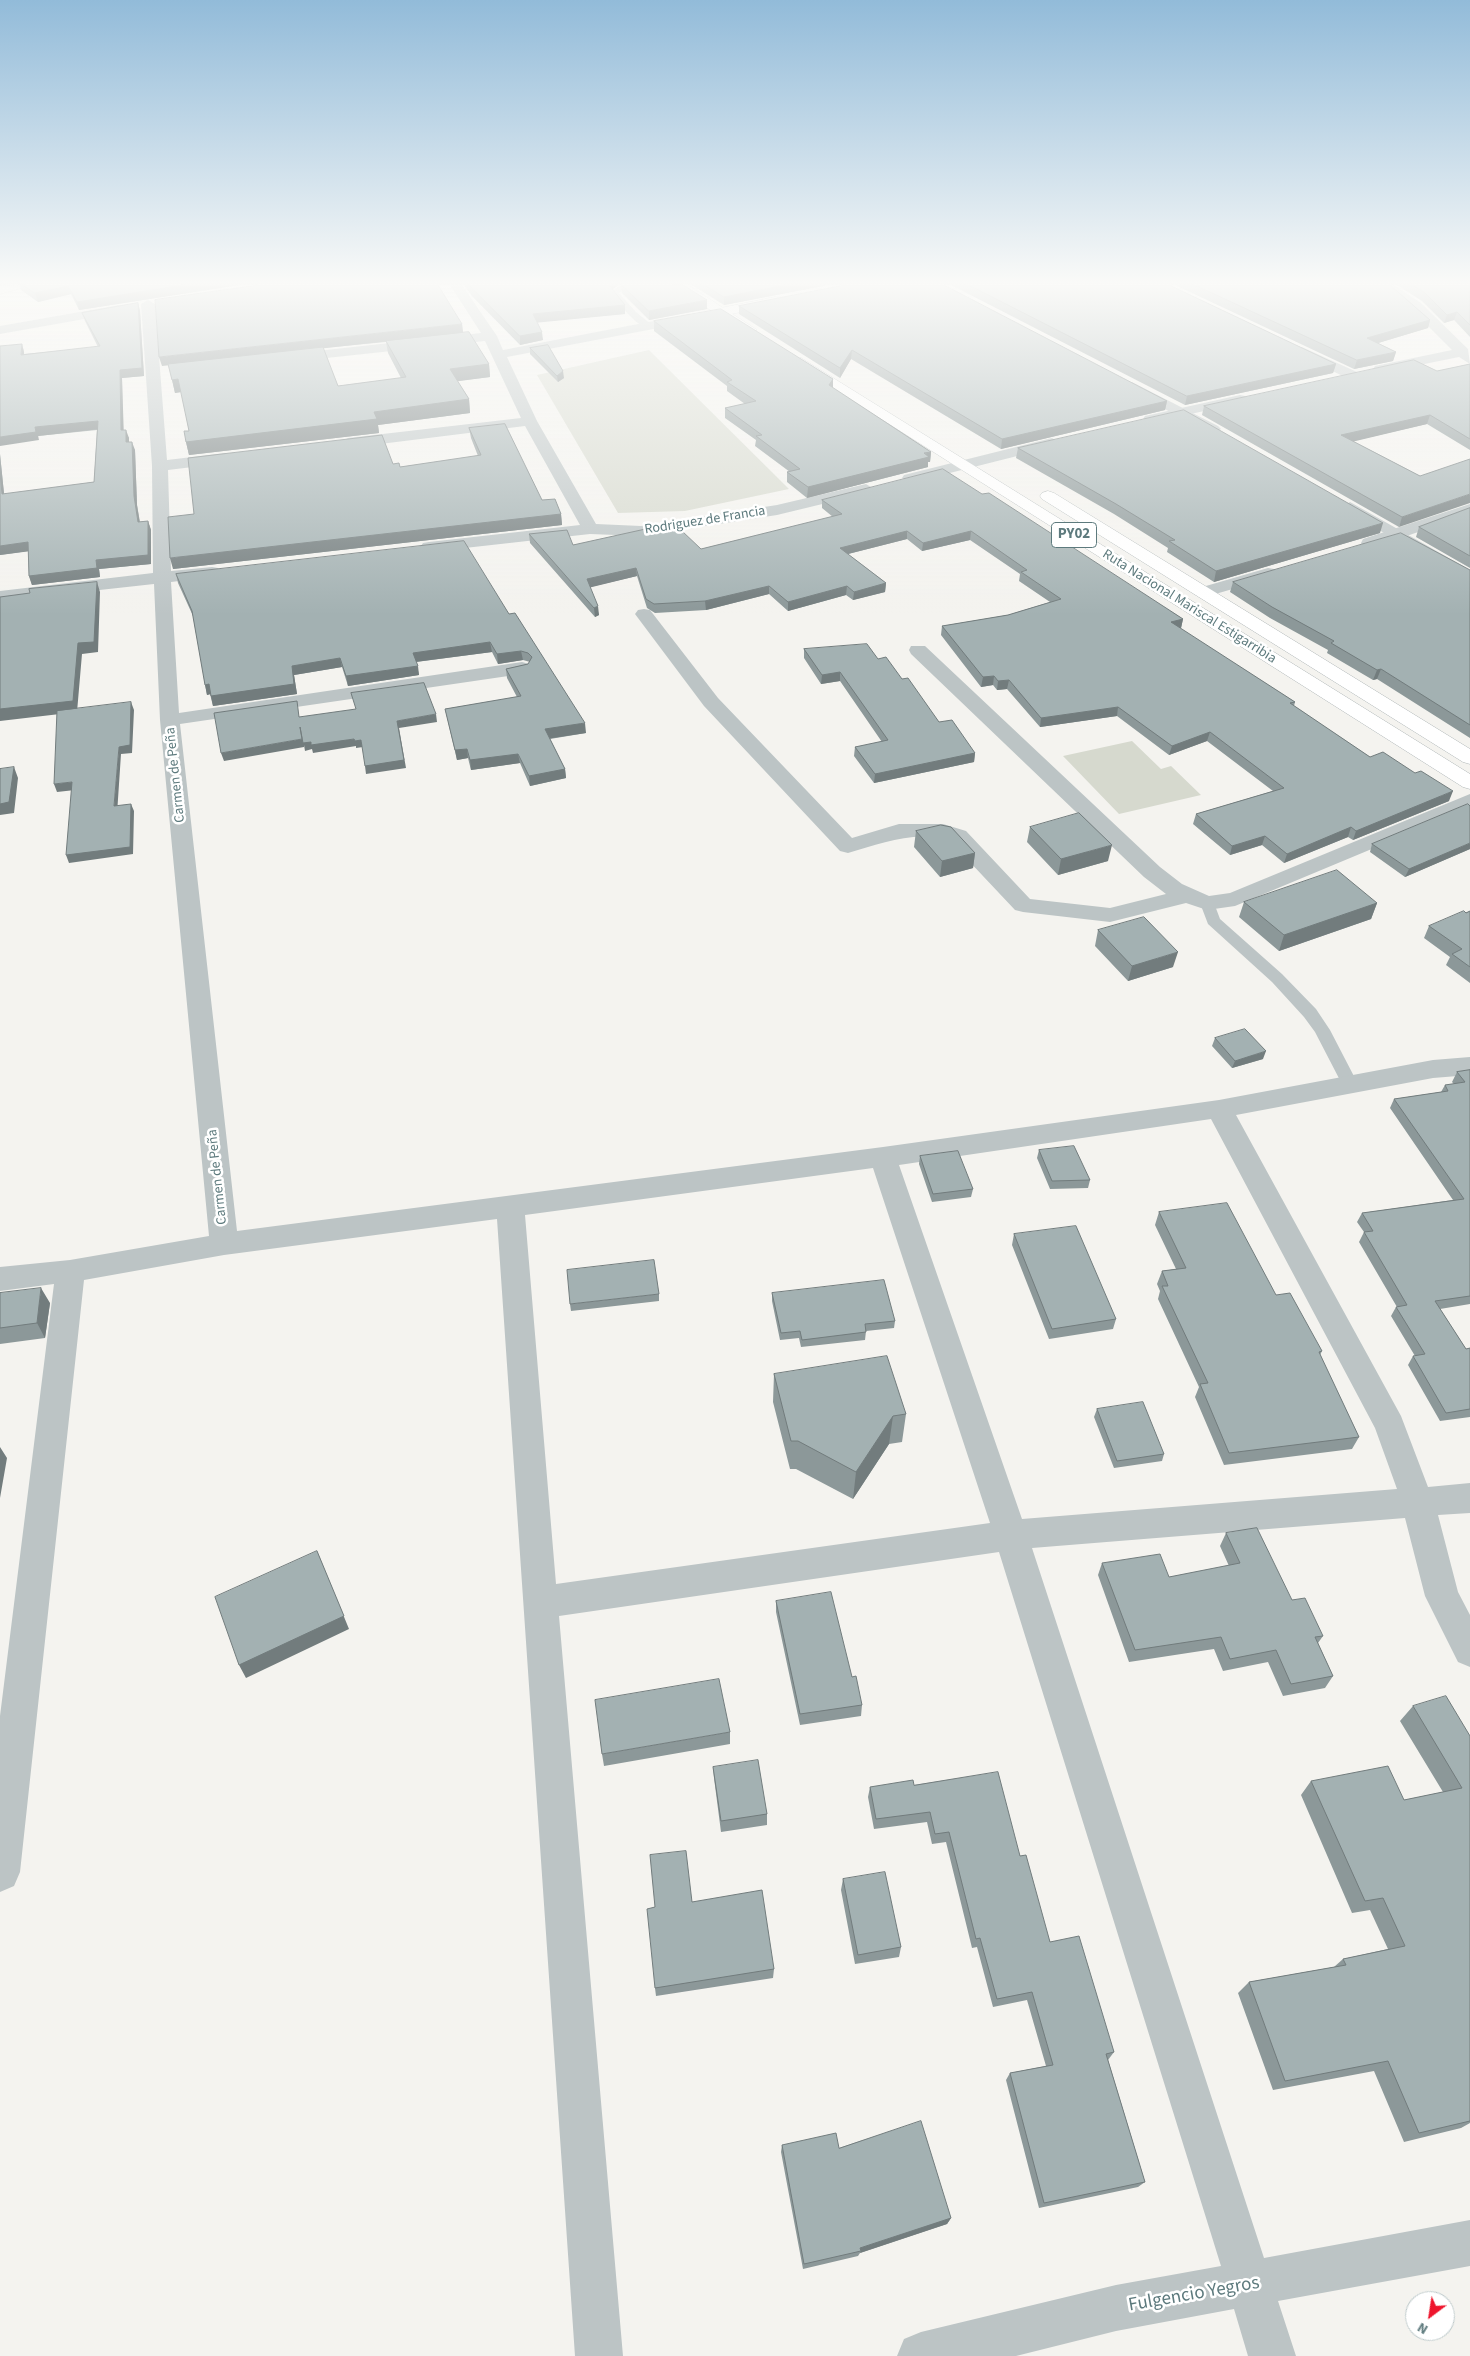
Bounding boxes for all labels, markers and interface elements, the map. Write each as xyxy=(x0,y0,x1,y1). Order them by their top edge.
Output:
street label: Rodriguez de Francia xyxy=(643,503,767,539)
road number: PY02 xyxy=(1052,522,1096,548)
street label: Ruta Nacional Mariscal Estigarribia xyxy=(1099,546,1279,668)
street label: Carmen de Peña xyxy=(163,727,189,823)
street label: Carmen de Peña xyxy=(205,1129,231,1225)
street label: Fulgencio Yegros xyxy=(1127,2272,1261,2318)
north arrow xyxy=(1405,2291,1455,2341)
text: N xyxy=(1414,2317,1432,2339)

